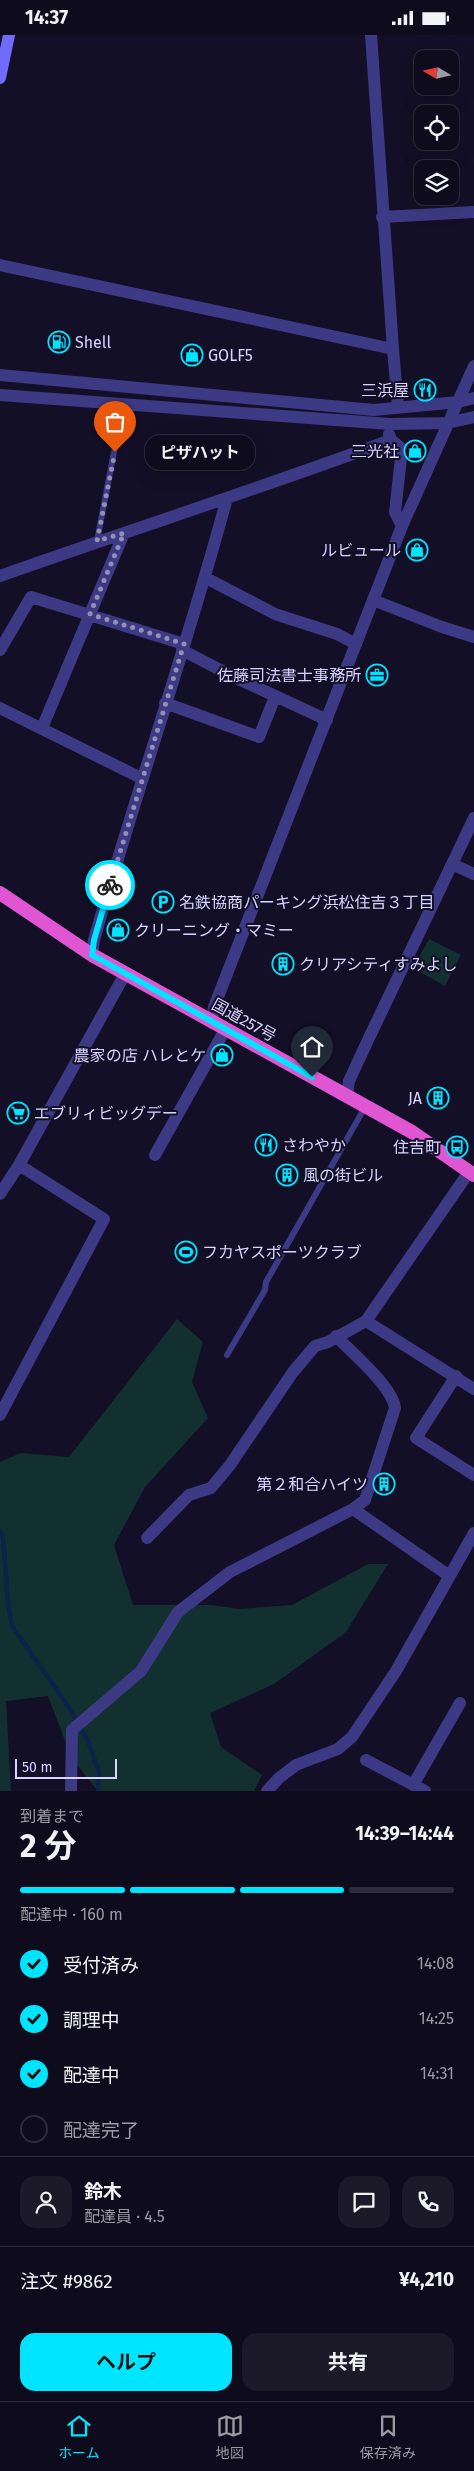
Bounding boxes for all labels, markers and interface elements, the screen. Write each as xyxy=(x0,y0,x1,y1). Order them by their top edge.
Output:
text: 14:37 xyxy=(25,6,68,29)
north arrow xyxy=(414,50,459,95)
map controls xyxy=(414,50,459,205)
button: locate xyxy=(414,105,459,150)
button: layers xyxy=(414,160,459,205)
fuel station icon: Shell xyxy=(47,330,71,354)
place label: Shell xyxy=(75,333,112,352)
shop icon: GOLF5 xyxy=(180,343,204,367)
place label: GOLF5 xyxy=(208,346,253,365)
restaurant icon: 三浜屋 xyxy=(413,378,437,402)
place label: 三浜屋 xyxy=(361,381,409,400)
pin xyxy=(94,401,136,452)
icon: bag xyxy=(101,408,129,436)
callout: ピザハット xyxy=(145,435,255,469)
shop icon: 三光社 xyxy=(403,439,427,463)
place label: 三光社 xyxy=(351,442,399,461)
text: ピザハット xyxy=(160,443,240,462)
shop icon: ルビュール xyxy=(405,538,429,562)
place label: ルビュール xyxy=(321,541,401,560)
office icon: 佐藤司法書士事務所 xyxy=(365,663,389,687)
place label: 佐藤司法書士事務所 xyxy=(217,666,361,685)
courier xyxy=(85,860,135,910)
icon: bike xyxy=(96,871,124,899)
parking icon: 名鉄協商パーキング浜松住吉３丁目 xyxy=(151,890,175,914)
place label: 名鉄協商パーキング浜松住吉３丁目 xyxy=(179,893,435,912)
shop icon: クリーニング・マミー xyxy=(106,918,130,942)
place label: クリーニング・マミー xyxy=(134,921,294,940)
building icon: クリアシティすみよし xyxy=(271,952,295,976)
place label: クリアシティすみよし xyxy=(299,955,457,974)
street label: 国道257号 xyxy=(208,995,280,1045)
pin xyxy=(291,1026,333,1077)
icon: home xyxy=(298,1033,326,1061)
shop icon: 農家の店 ハレとケ xyxy=(210,1043,234,1067)
place label: 農家の店 ハレとケ xyxy=(74,1046,206,1065)
building icon: JA xyxy=(426,1086,450,1110)
place label: JA xyxy=(408,1089,423,1108)
supermarket icon: エブリィビッグデー xyxy=(6,1101,30,1125)
place label: エブリィビッグデー xyxy=(34,1104,178,1123)
restaurant icon: さわやか xyxy=(254,1133,278,1157)
bus stop icon: 住吉町 xyxy=(445,1135,469,1159)
place label: さわやか xyxy=(282,1136,346,1155)
place label: 住吉町 xyxy=(393,1138,441,1157)
building icon: 風の街ビル xyxy=(275,1163,299,1187)
place label: 風の街ビル xyxy=(303,1166,383,1185)
sports icon: フカヤスポーツクラブ xyxy=(174,1240,198,1264)
place label: フカヤスポーツクラブ xyxy=(202,1243,362,1262)
building icon: 第２和合ハイツ xyxy=(372,1472,396,1496)
place label: 第２和合ハイツ xyxy=(256,1475,368,1494)
scale bar xyxy=(15,1756,118,1779)
text: 50 m xyxy=(22,1759,53,1776)
text: 到着まで xyxy=(20,1807,84,1826)
text: 14:39–14:44 xyxy=(355,1822,454,1845)
text: 2 分 xyxy=(20,1827,76,1865)
text: 配達中 · 160 m xyxy=(20,1905,123,1924)
icon: check xyxy=(20,1950,48,1978)
text: 受付済み xyxy=(63,1954,139,1977)
text: 14:08 xyxy=(417,1954,454,1973)
icon: check xyxy=(20,2005,48,2033)
text: 調理中 xyxy=(63,2009,120,2032)
text: 14:25 xyxy=(419,2009,454,2028)
icon: check xyxy=(20,2060,48,2088)
text: 配達中 xyxy=(63,2064,120,2087)
text: 14:31 xyxy=(420,2064,454,2083)
text: 配達完了 xyxy=(63,2119,139,2142)
button: person xyxy=(20,2176,72,2228)
button: chat xyxy=(338,2176,390,2228)
button: phone xyxy=(402,2176,454,2228)
text: 鈴木 xyxy=(84,2180,122,2203)
text: 配達員 · 4.5 xyxy=(84,2207,165,2226)
text: ¥4,210 xyxy=(399,2268,454,2291)
text: 注文 #9862 xyxy=(20,2270,113,2293)
button: ヘルプ xyxy=(20,2333,232,2391)
button: 共有 xyxy=(242,2333,454,2391)
tab: ホーム xyxy=(58,2412,100,2462)
tab: 地図 xyxy=(216,2412,244,2462)
tab: 保存済み xyxy=(360,2412,416,2462)

